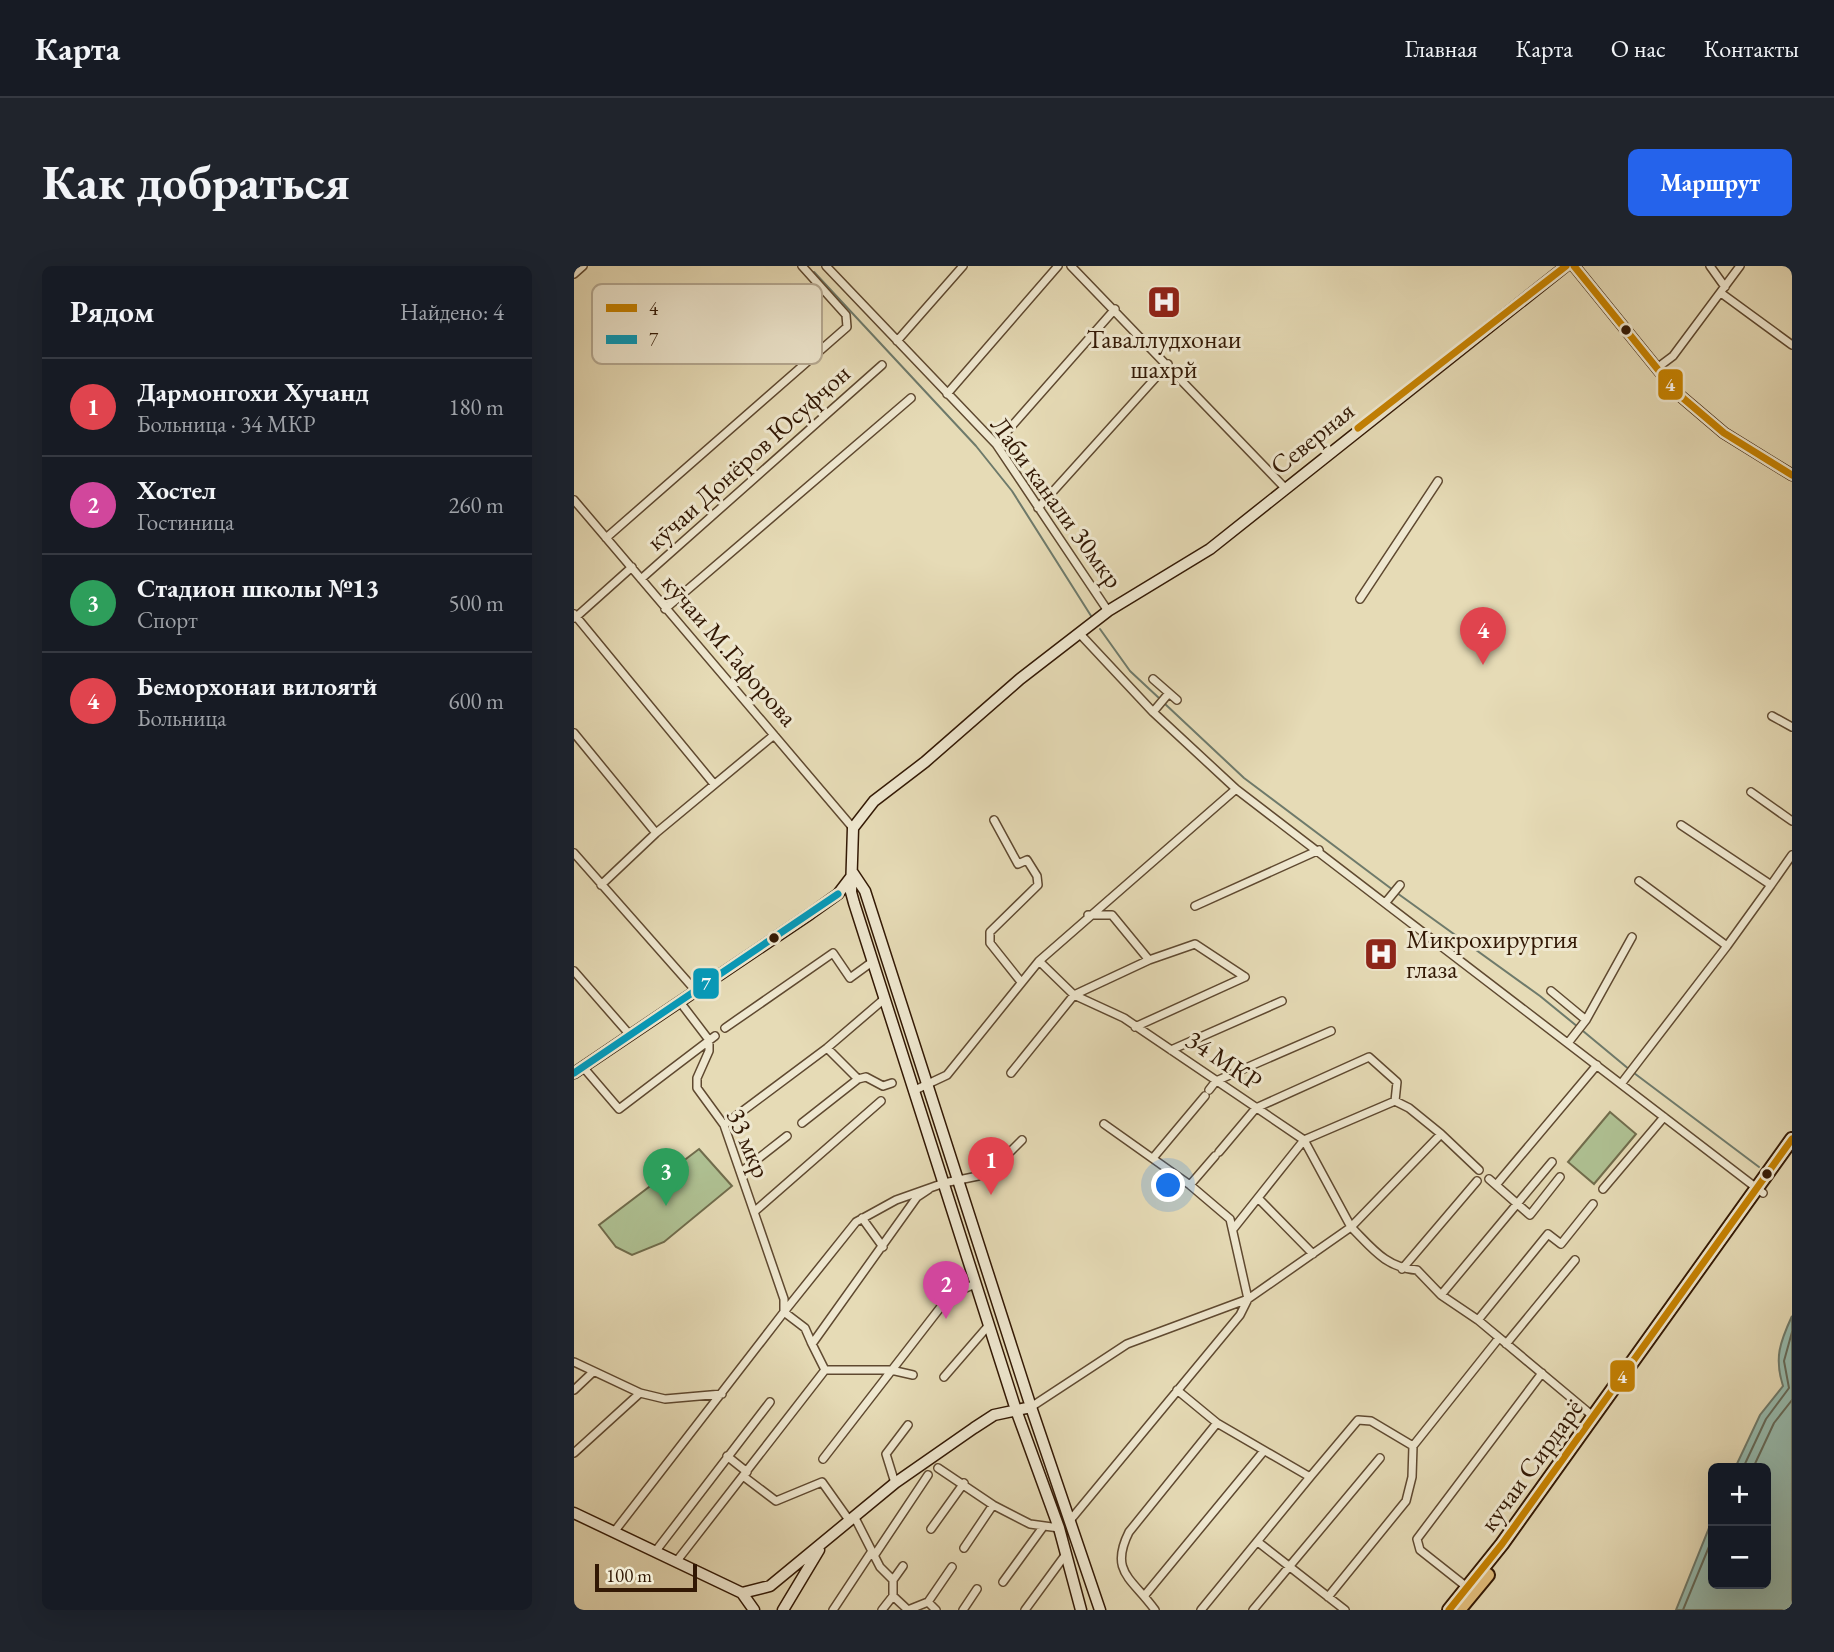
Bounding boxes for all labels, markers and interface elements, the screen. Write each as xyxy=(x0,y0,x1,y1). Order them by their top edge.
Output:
text: Карта xyxy=(35,27,120,70)
text: Главная xyxy=(1404,33,1478,64)
text: Карта xyxy=(1516,33,1573,64)
text: О нас xyxy=(1611,33,1666,64)
text: Контакты xyxy=(1704,33,1799,64)
button: Маршрут xyxy=(1628,149,1792,216)
text: Как добраться xyxy=(42,150,350,214)
hospital icon: Таваллудхонаи шахрй xyxy=(1145,283,1183,321)
legend xyxy=(592,284,822,364)
text: Рядом xyxy=(70,292,154,331)
text: 4 xyxy=(649,296,659,321)
text: Найдено: 4 xyxy=(400,297,504,327)
place label: Таваллудхонаи шахрй xyxy=(1086,322,1242,386)
unlabelled marker xyxy=(1619,323,1633,337)
text: 7 xyxy=(649,327,659,352)
street label: кӯчаи Донёров Юсуфҷон xyxy=(639,356,857,558)
line badge: 4 xyxy=(1657,368,1684,401)
text: 4 xyxy=(1665,372,1676,397)
text: Дармонгохи Хучанд xyxy=(137,375,369,409)
text: 1 xyxy=(87,392,99,422)
text: 180 m xyxy=(448,392,504,422)
street label: Северная xyxy=(1263,394,1361,482)
text: Больница · 34 МКР xyxy=(137,409,316,439)
street label: Лаби канали 30мкр xyxy=(983,409,1131,595)
text: Хостел xyxy=(137,473,216,507)
text: 2 xyxy=(87,490,99,520)
text: 260 m xyxy=(448,490,504,520)
text: Гостиница xyxy=(137,507,234,537)
street label: кӯчаи М.Гафорова xyxy=(655,567,806,734)
text: Стадион школы №13 xyxy=(137,571,379,605)
text: 3 xyxy=(87,588,99,618)
text: 500 m xyxy=(448,588,504,618)
text: Спорт xyxy=(137,605,198,635)
pin: 4 xyxy=(1460,607,1506,665)
text: Беморхонаи вилоятй xyxy=(137,669,377,703)
text: 4 xyxy=(87,686,99,716)
text: 600 m xyxy=(448,686,504,716)
text: Больница xyxy=(137,703,226,733)
place label: Микрохирургия глаза xyxy=(1406,922,1578,986)
unlabelled marker xyxy=(767,931,781,945)
hospital icon: Микрохирургия глаза xyxy=(1362,935,1400,973)
line badge: 7 xyxy=(692,967,720,1000)
text: 7 xyxy=(701,971,712,996)
street label: 34 МКР xyxy=(1179,1022,1269,1098)
street label: 33 мкр xyxy=(719,1103,779,1183)
pin: 1 xyxy=(968,1137,1014,1195)
pin: 3 xyxy=(643,1148,689,1206)
unlabelled marker xyxy=(1760,1167,1774,1181)
your location xyxy=(1151,1168,1185,1202)
pin: 2 xyxy=(923,1261,969,1319)
line badge: 4 xyxy=(1609,1359,1636,1393)
text: 4 xyxy=(1617,1364,1628,1389)
street label: кучаи Сирдарё xyxy=(1472,1392,1590,1538)
map controls xyxy=(1708,1463,1771,1589)
button: + xyxy=(1708,1463,1771,1526)
button: − xyxy=(1708,1526,1771,1589)
scale bar xyxy=(595,1561,696,1593)
text: 100 m xyxy=(606,1563,652,1588)

